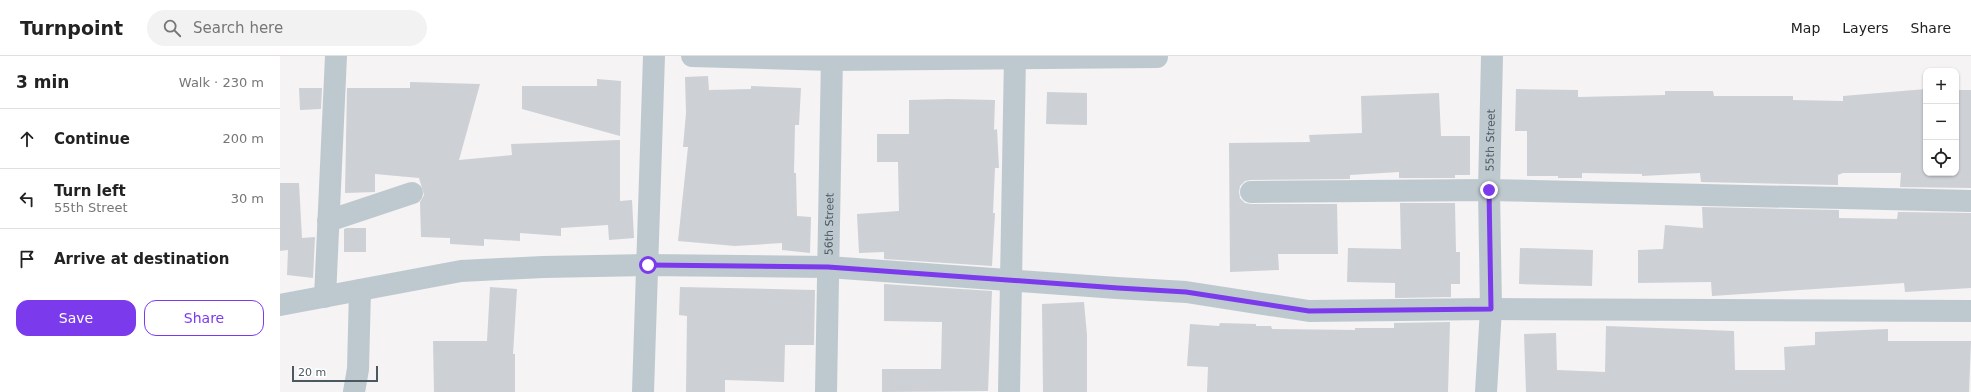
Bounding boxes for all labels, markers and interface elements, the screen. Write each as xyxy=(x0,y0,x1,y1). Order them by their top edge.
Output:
search box xyxy=(147,10,427,46)
text: Turnpoint xyxy=(20,17,123,39)
icon: search xyxy=(161,17,183,39)
text: Search here xyxy=(193,19,283,37)
text: Map xyxy=(1791,20,1820,36)
text: Layers xyxy=(1842,20,1889,36)
text: Share xyxy=(1911,20,1951,36)
map controls xyxy=(1923,68,1959,176)
button: + xyxy=(1923,68,1959,104)
text: 3 min xyxy=(16,72,69,92)
text: Walk · 230 m xyxy=(179,75,264,90)
button: − xyxy=(1923,104,1959,140)
street label: 55th Street xyxy=(1483,108,1498,171)
icon: ahead xyxy=(16,128,38,150)
text: Continue xyxy=(54,130,130,148)
text: 200 m xyxy=(222,131,264,146)
button: locate xyxy=(1923,140,1959,176)
route end xyxy=(1480,181,1498,199)
text: Turn left xyxy=(54,182,126,200)
icon: left xyxy=(16,188,38,210)
text: 30 m xyxy=(231,191,264,206)
street label: 56th Street xyxy=(822,192,837,255)
text: 55th Street xyxy=(54,200,128,215)
icon: arrive xyxy=(16,248,38,270)
text: Arrive at destination xyxy=(54,250,229,268)
route start xyxy=(639,256,657,274)
button: Save xyxy=(16,300,136,336)
button: Share xyxy=(144,300,264,336)
scale bar xyxy=(292,364,378,383)
text: 20 m xyxy=(298,366,326,379)

